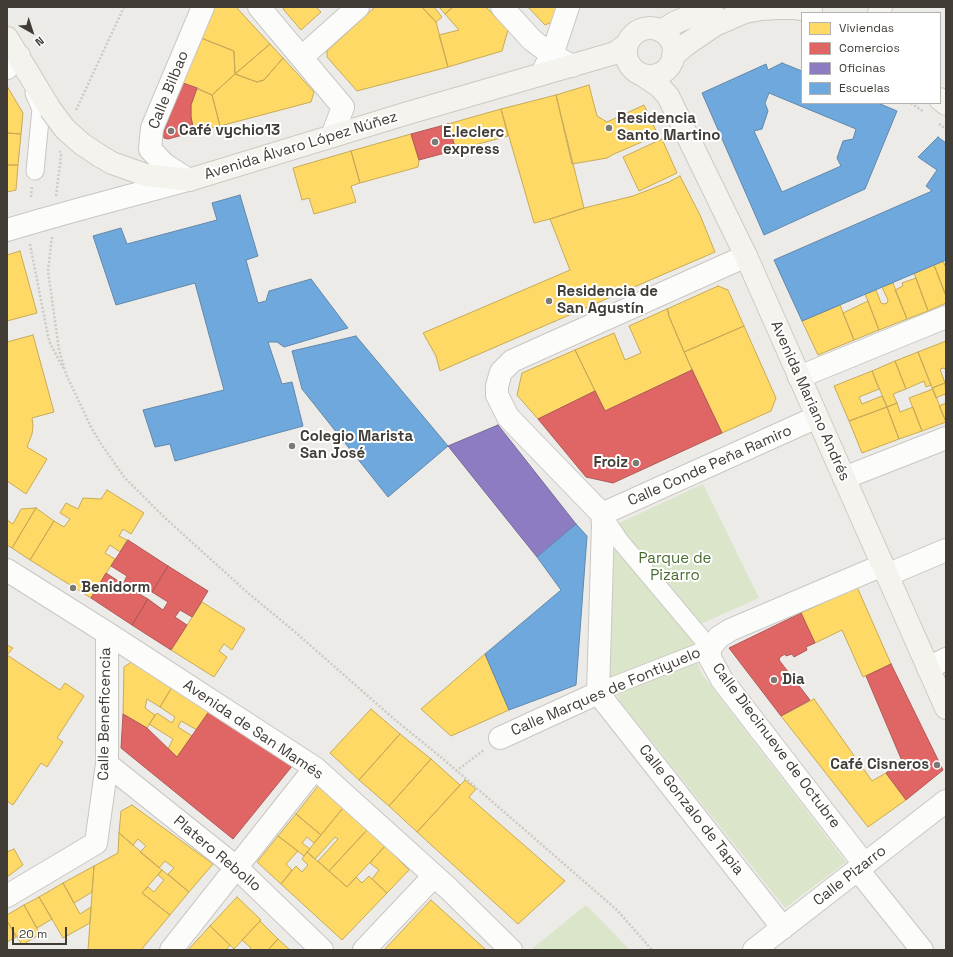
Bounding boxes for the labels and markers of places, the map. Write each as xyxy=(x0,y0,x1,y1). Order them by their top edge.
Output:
place label: Residencia Santo Martino xyxy=(617,110,720,145)
place label: Café vychio13 xyxy=(179,122,280,140)
marker: Residencia Santo Martino xyxy=(604,123,614,133)
place label: E.leclerc express xyxy=(443,124,504,159)
marker: Café vychio13 xyxy=(166,126,176,136)
marker: E.leclerc express xyxy=(430,137,440,147)
place label: Residencia de San Agustín xyxy=(557,283,658,318)
marker: Residencia de San Agustín xyxy=(544,296,554,306)
place label: Colegio Marista San José xyxy=(300,428,413,463)
marker: Colegio Marista San José xyxy=(287,441,297,451)
place label: Froiz xyxy=(593,454,628,472)
marker: Froiz xyxy=(631,458,641,468)
place label: Benidorm xyxy=(81,579,150,597)
marker: Benidorm xyxy=(68,583,78,593)
place label: Dia xyxy=(782,671,805,689)
marker: Dia xyxy=(769,675,779,685)
place label: Café Cisneros xyxy=(830,756,929,774)
marker: Café Cisneros xyxy=(932,760,942,770)

